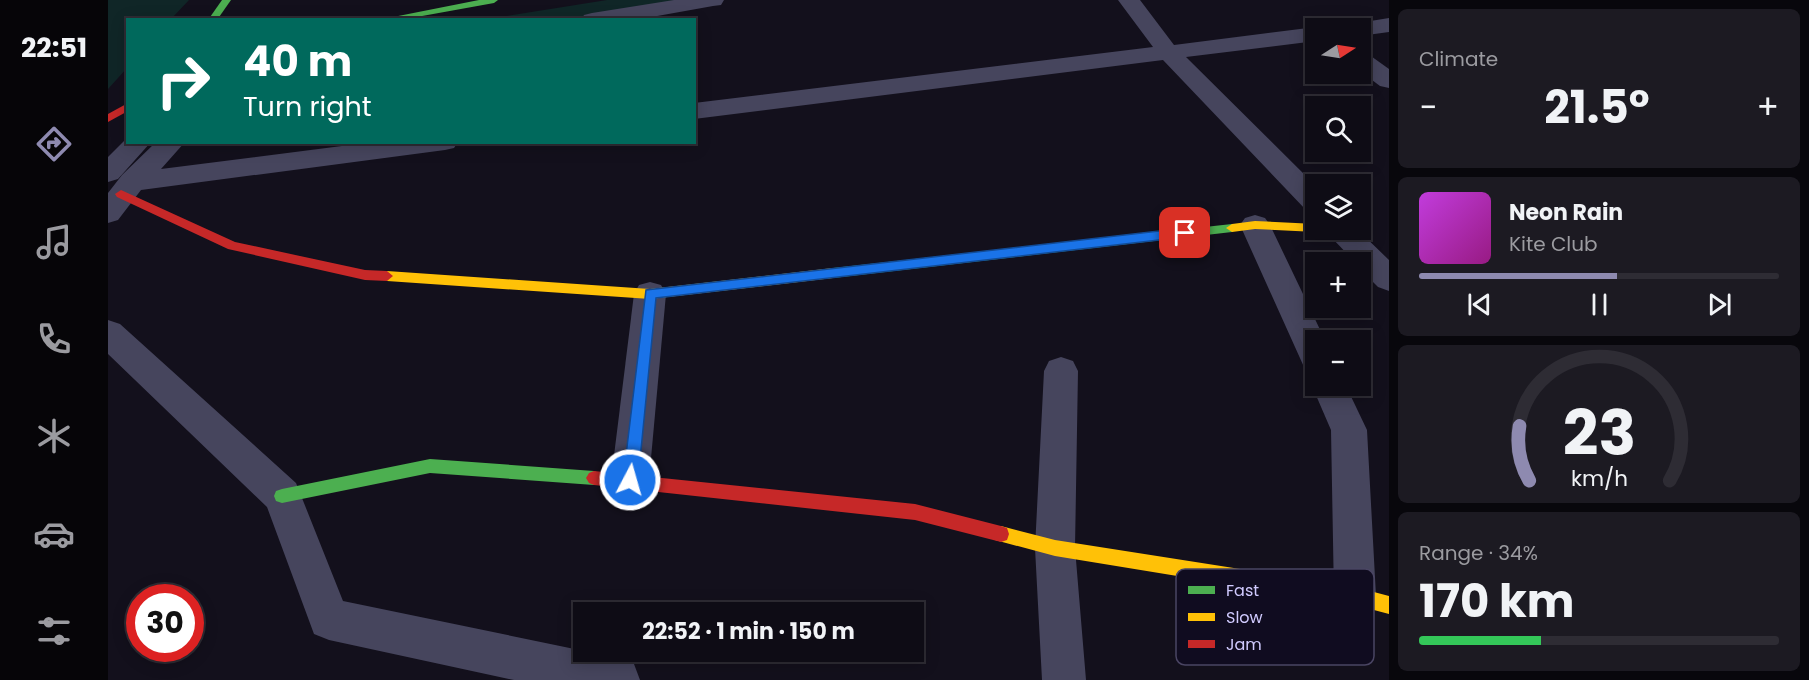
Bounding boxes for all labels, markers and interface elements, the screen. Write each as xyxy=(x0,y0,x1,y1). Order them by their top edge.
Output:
north arrow xyxy=(1305,18,1371,84)
map controls xyxy=(1305,18,1371,396)
text: 22:51 xyxy=(21,29,87,66)
text: 40 m xyxy=(243,32,352,91)
icon: right xyxy=(144,42,222,120)
text: Climate xyxy=(1419,45,1498,73)
text: 21.5° xyxy=(1544,76,1650,139)
text: − xyxy=(1419,84,1437,131)
text: + xyxy=(1756,84,1779,131)
text: Turn right xyxy=(243,88,372,125)
button: search xyxy=(1305,96,1371,162)
icon: directions xyxy=(33,123,75,165)
button: layers xyxy=(1305,174,1371,240)
text: Neon Rain xyxy=(1509,197,1623,228)
pin xyxy=(1159,207,1210,258)
icon: arrive xyxy=(1168,216,1201,249)
icon: music xyxy=(33,221,75,263)
text: Kite Club xyxy=(1509,230,1598,258)
button: + xyxy=(1305,252,1371,318)
icon: previous xyxy=(1463,288,1496,321)
icon: pause xyxy=(1583,288,1616,321)
icon: next xyxy=(1703,288,1736,321)
icon: phone xyxy=(33,318,75,360)
button: − xyxy=(1305,330,1371,396)
text: 23 xyxy=(1562,389,1636,477)
icon: climate xyxy=(33,415,75,457)
position arrow xyxy=(598,448,662,512)
text: km/h xyxy=(1570,463,1628,494)
icon: car xyxy=(33,513,75,555)
text: Range · 34% xyxy=(1419,539,1538,567)
legend xyxy=(1176,569,1374,665)
text: 170 km xyxy=(1419,570,1574,633)
text: Fast xyxy=(1226,579,1259,602)
speed limit sign: 30 xyxy=(126,584,204,662)
text: Slow xyxy=(1226,606,1263,629)
icon: filters xyxy=(33,610,75,652)
text: 22:52 · 1 min · 150 m xyxy=(642,616,855,647)
text: Jam xyxy=(1226,633,1262,656)

